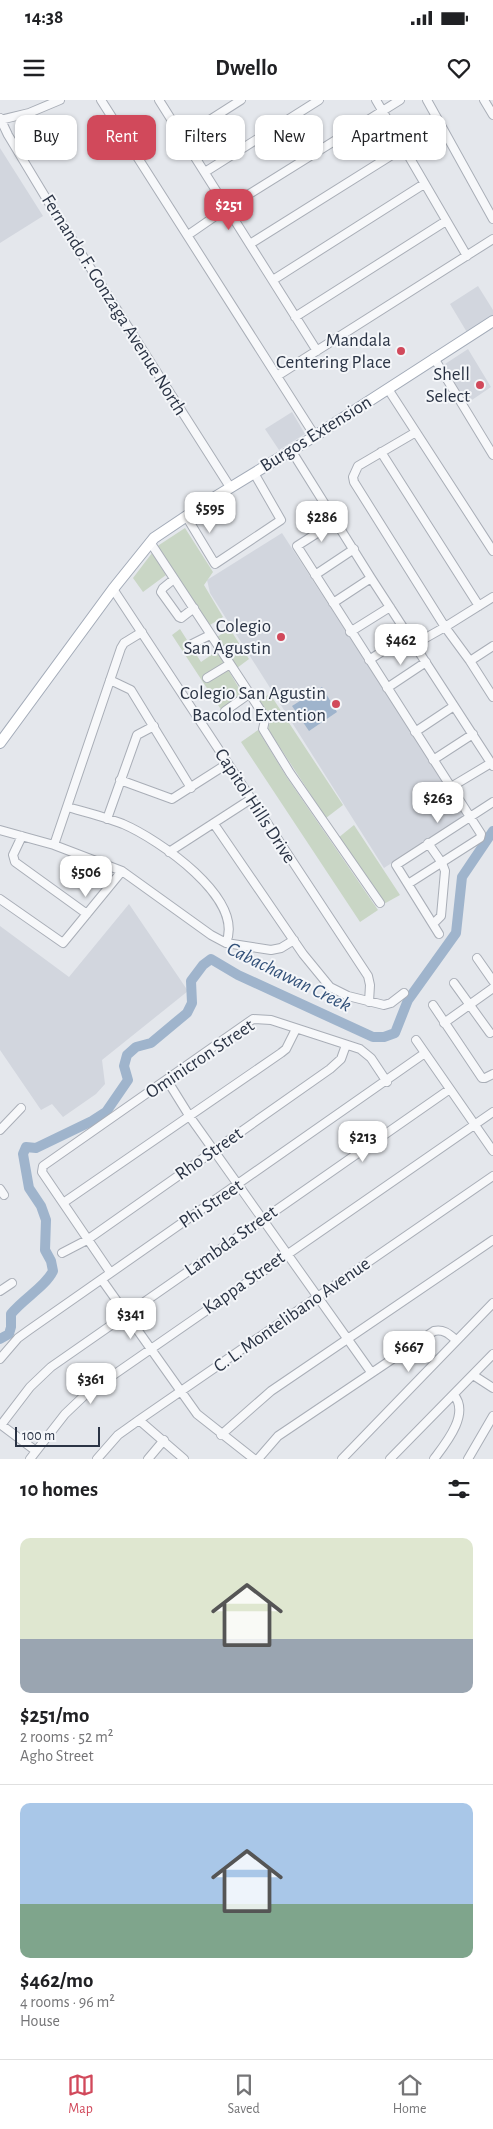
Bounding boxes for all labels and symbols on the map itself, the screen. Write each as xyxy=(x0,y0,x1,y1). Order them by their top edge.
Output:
pin: $251 xyxy=(199,188,259,231)
street label: Fernando F. Gonzaga Avenue North xyxy=(38,191,190,419)
place label: Mandala Centering Place xyxy=(276,331,391,372)
marker: Mandala Centering Place xyxy=(395,345,407,357)
place label: Shell Select xyxy=(426,365,470,406)
marker: Shell Select xyxy=(474,379,486,391)
street label: Burgos Extension xyxy=(257,392,375,476)
pin: $595 xyxy=(180,492,240,534)
pin: $286 xyxy=(292,500,352,543)
place label: Colegio San Agustin xyxy=(183,617,271,658)
pin: $462 xyxy=(371,624,431,666)
marker: Colegio San Agustin xyxy=(275,631,287,643)
place label: Colegio San Agustin Bacolod Extention xyxy=(180,684,326,725)
marker: Colegio San Agustin Bacolod Extention xyxy=(330,698,342,710)
street label: Capitol Hills Drive xyxy=(211,745,299,867)
pin: $263 xyxy=(408,782,468,824)
pin: $506 xyxy=(56,856,116,898)
water label: Cabachawan Creek xyxy=(224,938,354,1016)
street label: Ominicron Street xyxy=(142,1016,258,1102)
pin: $213 xyxy=(333,1120,393,1163)
street label: Rho Street xyxy=(172,1124,246,1184)
street label: Phi Street xyxy=(176,1176,246,1232)
street label: Lambda Street xyxy=(181,1202,281,1280)
street label: Kappa Street xyxy=(200,1248,288,1318)
street label: C. L. Montelibano Avenue xyxy=(210,1254,374,1376)
pin: $341 xyxy=(101,1298,161,1340)
pin: $667 xyxy=(379,1330,439,1373)
pin: $361 xyxy=(61,1362,121,1405)
scale bar xyxy=(15,1424,100,1447)

